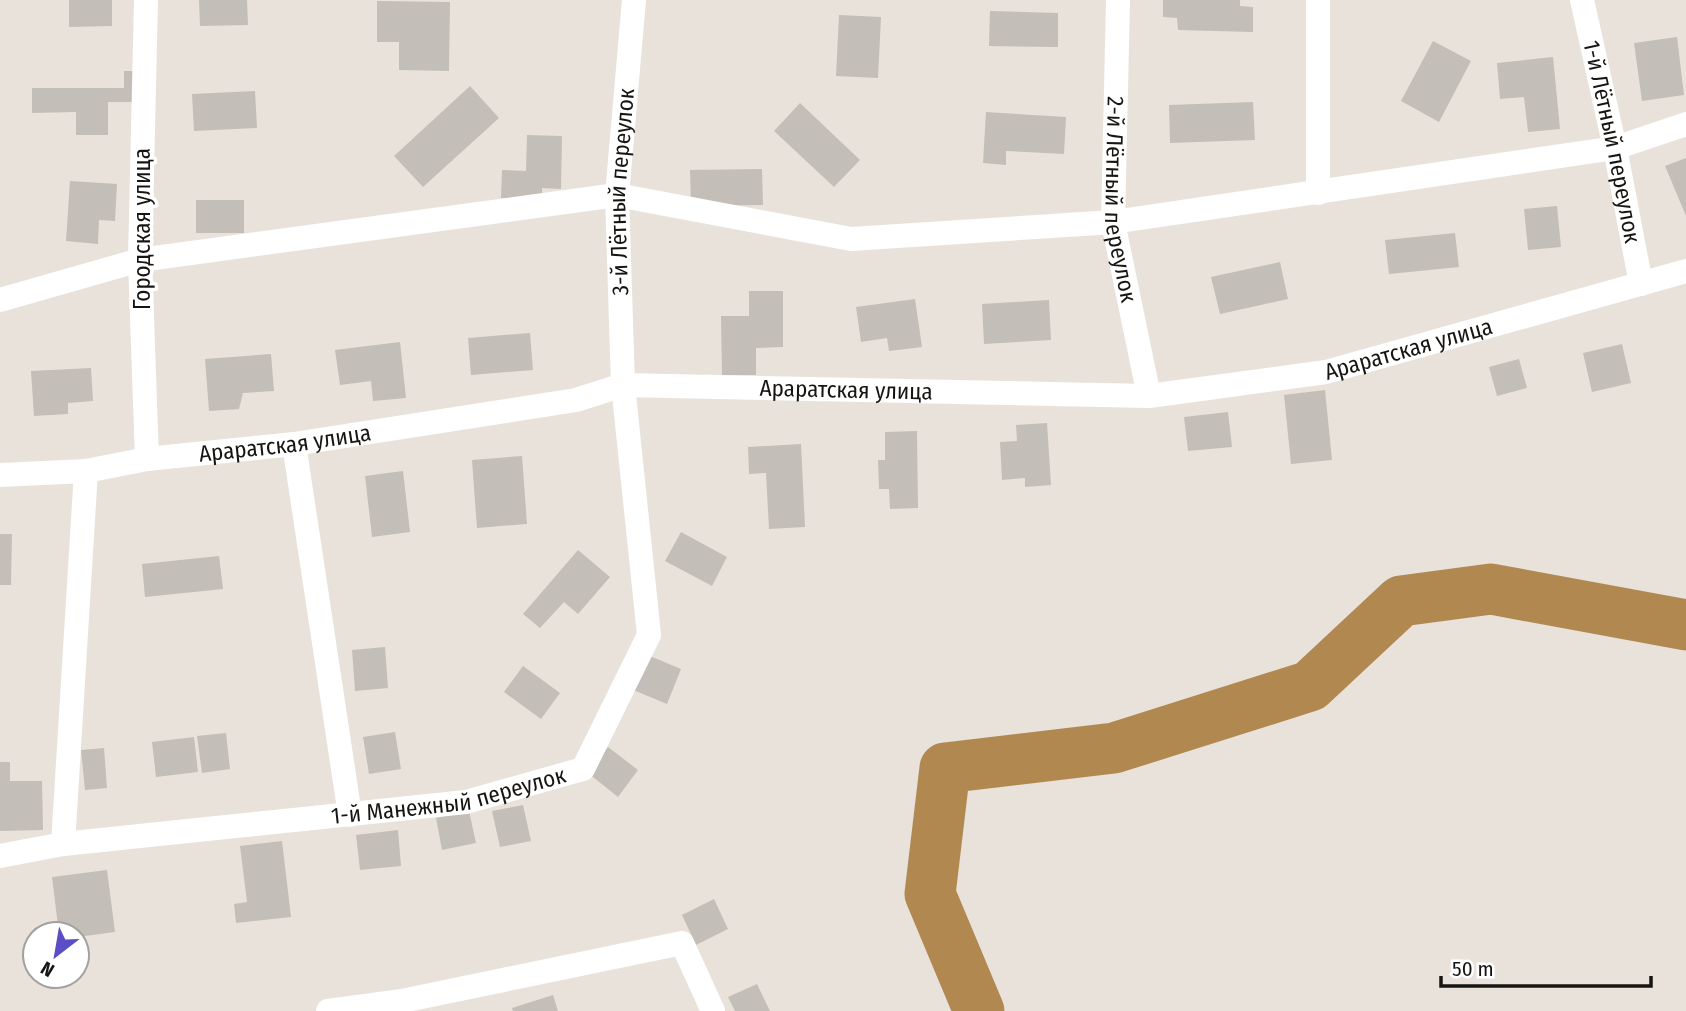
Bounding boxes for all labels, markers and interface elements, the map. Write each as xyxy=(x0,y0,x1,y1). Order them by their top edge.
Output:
street label: 1-й Лётный переулок xyxy=(1577,38,1647,246)
street label: 3-й Лётный переулок xyxy=(603,87,640,296)
street label: 2-й Лётный переулок xyxy=(1099,96,1143,305)
street label: Городская улица xyxy=(128,148,156,310)
street label: Араратская улица xyxy=(1321,312,1495,386)
street label: Араратская улица xyxy=(759,374,933,405)
street label: Араратская улица xyxy=(197,418,373,468)
street label: 1-й Манежный переулок xyxy=(330,761,569,830)
north arrow xyxy=(21,920,91,990)
scale bar xyxy=(1441,944,1651,988)
text: N xyxy=(37,956,58,982)
text: 50 m xyxy=(1452,956,1494,982)

